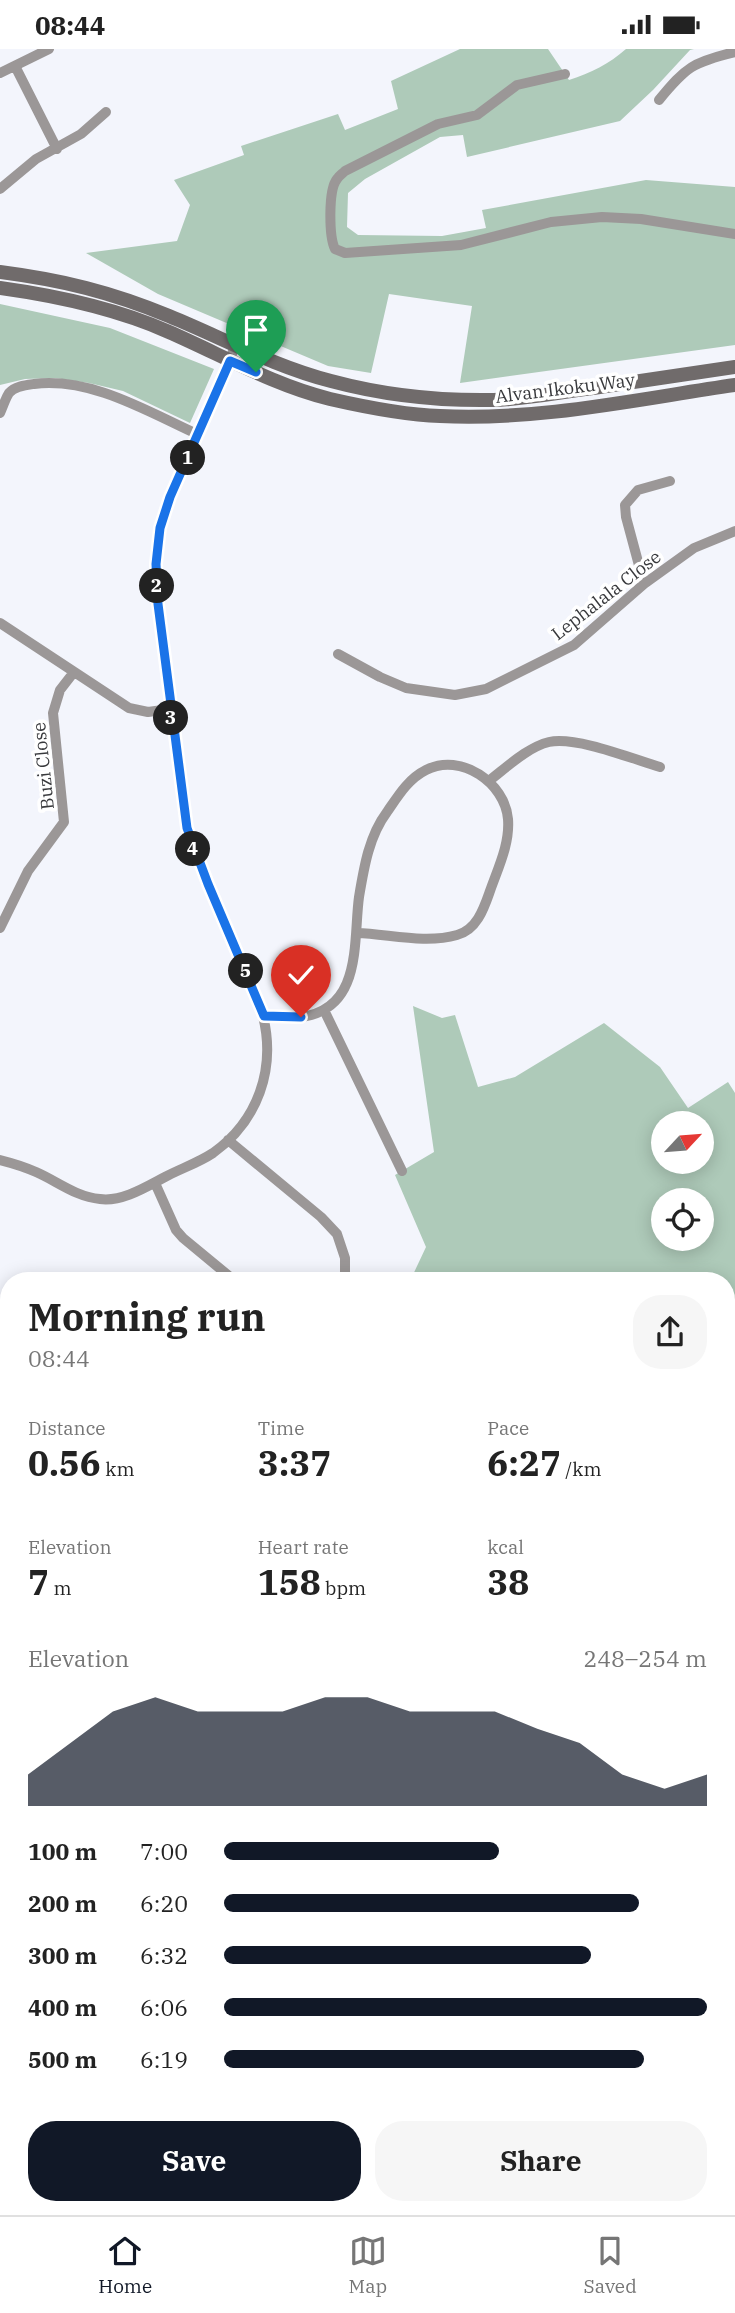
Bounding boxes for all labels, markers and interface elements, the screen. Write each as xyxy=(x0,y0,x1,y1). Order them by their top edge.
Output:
text: 08:44 xyxy=(35,8,105,42)
pin xyxy=(226,300,286,372)
icon: arrive xyxy=(237,311,275,349)
street label: Alvan Ikoku Way xyxy=(494,368,636,408)
pin: 1 xyxy=(170,441,206,475)
text: 1 xyxy=(182,445,193,469)
street label: Lephalala Close xyxy=(547,545,665,645)
pin: 2 xyxy=(140,569,174,603)
text: 2 xyxy=(151,573,162,597)
pin: 3 xyxy=(154,701,188,735)
text: 3 xyxy=(165,705,176,729)
street label: Buzi Close xyxy=(27,721,59,811)
pin: 4 xyxy=(176,831,210,867)
text: 4 xyxy=(187,836,198,860)
pin xyxy=(271,945,331,1017)
pin: 5 xyxy=(229,953,264,989)
icon: check xyxy=(282,956,320,994)
text: 5 xyxy=(240,958,251,982)
north arrow xyxy=(651,1111,714,1174)
map controls xyxy=(651,1111,714,1251)
button: locate xyxy=(651,1188,714,1251)
text: Morning run xyxy=(28,1292,266,1341)
button: share xyxy=(633,1295,707,1369)
text: 08:44 xyxy=(28,1343,90,1373)
text: Distance xyxy=(28,1416,106,1440)
text: Time xyxy=(258,1416,304,1440)
text: Pace xyxy=(487,1416,529,1440)
text: 0.56 xyxy=(28,1440,101,1486)
text: 3:37 xyxy=(258,1440,331,1486)
text: 6:27 xyxy=(487,1440,561,1486)
text: km xyxy=(101,1457,135,1481)
text: /km xyxy=(561,1457,602,1481)
text: Elevation xyxy=(28,1535,112,1559)
text: Heart rate xyxy=(258,1535,349,1559)
text: kcal xyxy=(487,1535,524,1559)
text: 7 xyxy=(28,1559,49,1605)
text: 158 xyxy=(258,1559,321,1605)
text: 38 xyxy=(487,1559,529,1605)
text: m xyxy=(49,1576,72,1600)
text: bpm xyxy=(321,1576,366,1600)
text: Elevation xyxy=(28,1643,129,1673)
text: 248–254 m xyxy=(583,1643,707,1673)
text: 100 m xyxy=(28,1836,97,1866)
text: 7:00 xyxy=(140,1836,188,1866)
text: 200 m xyxy=(28,1888,97,1918)
text: 6:20 xyxy=(140,1888,188,1918)
text: 300 m xyxy=(28,1940,97,1970)
text: 6:32 xyxy=(140,1940,188,1970)
text: 400 m xyxy=(28,1992,97,2022)
text: 6:06 xyxy=(140,1992,188,2022)
text: 500 m xyxy=(28,2044,97,2074)
text: 6:19 xyxy=(140,2044,188,2074)
button: Save xyxy=(28,2121,361,2201)
button: Share xyxy=(375,2121,707,2201)
tab: Home xyxy=(98,2232,152,2298)
tab: Map xyxy=(349,2232,387,2298)
tab: Saved xyxy=(584,2232,637,2298)

